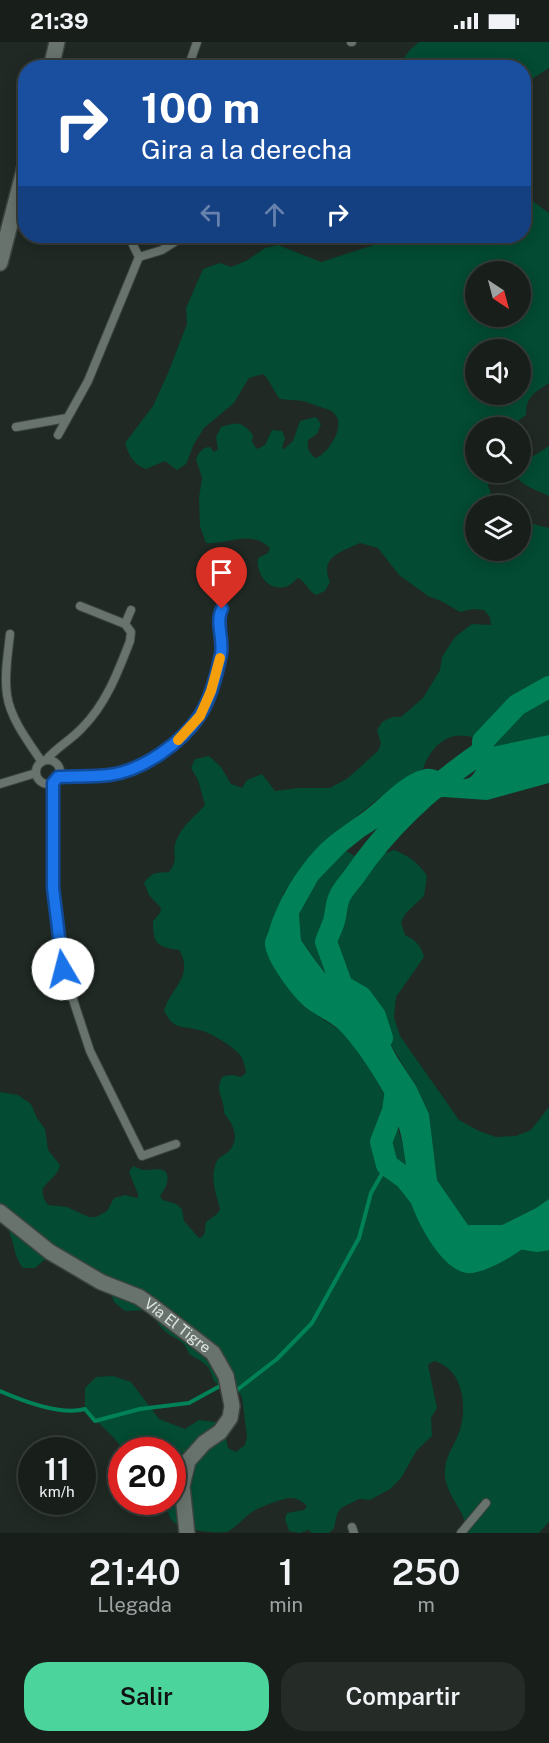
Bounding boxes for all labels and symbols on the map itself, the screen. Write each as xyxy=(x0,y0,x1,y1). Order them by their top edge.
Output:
north arrow xyxy=(465,261,531,327)
pin xyxy=(196,547,247,609)
position arrow xyxy=(31,937,95,1001)
street label: Vía El Tigre xyxy=(141,1294,214,1356)
speed limit sign: 20 xyxy=(108,1437,186,1515)

